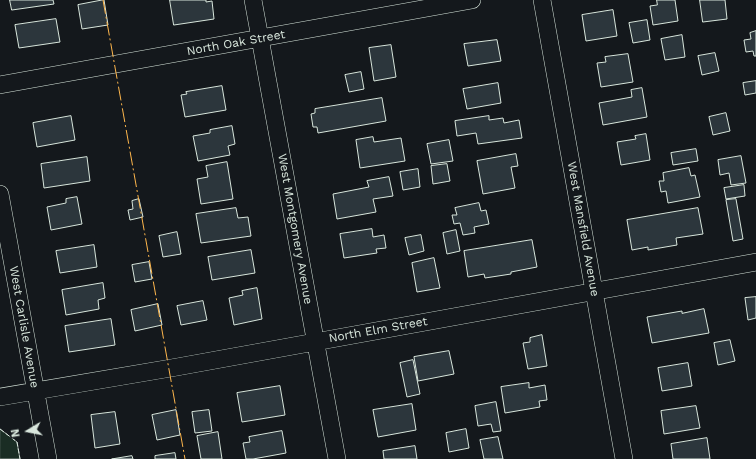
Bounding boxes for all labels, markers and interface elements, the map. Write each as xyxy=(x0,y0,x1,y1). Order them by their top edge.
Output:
street label: North Oak Street xyxy=(186,27,286,59)
street label: West Montgomery Avenue xyxy=(275,153,315,305)
street label: West Mansfield Avenue xyxy=(564,160,602,298)
street label: West Carlisle Avenue xyxy=(6,265,42,389)
street label: North Elm Street xyxy=(328,314,428,346)
north arrow xyxy=(8,411,48,451)
text: N xyxy=(9,428,23,438)

